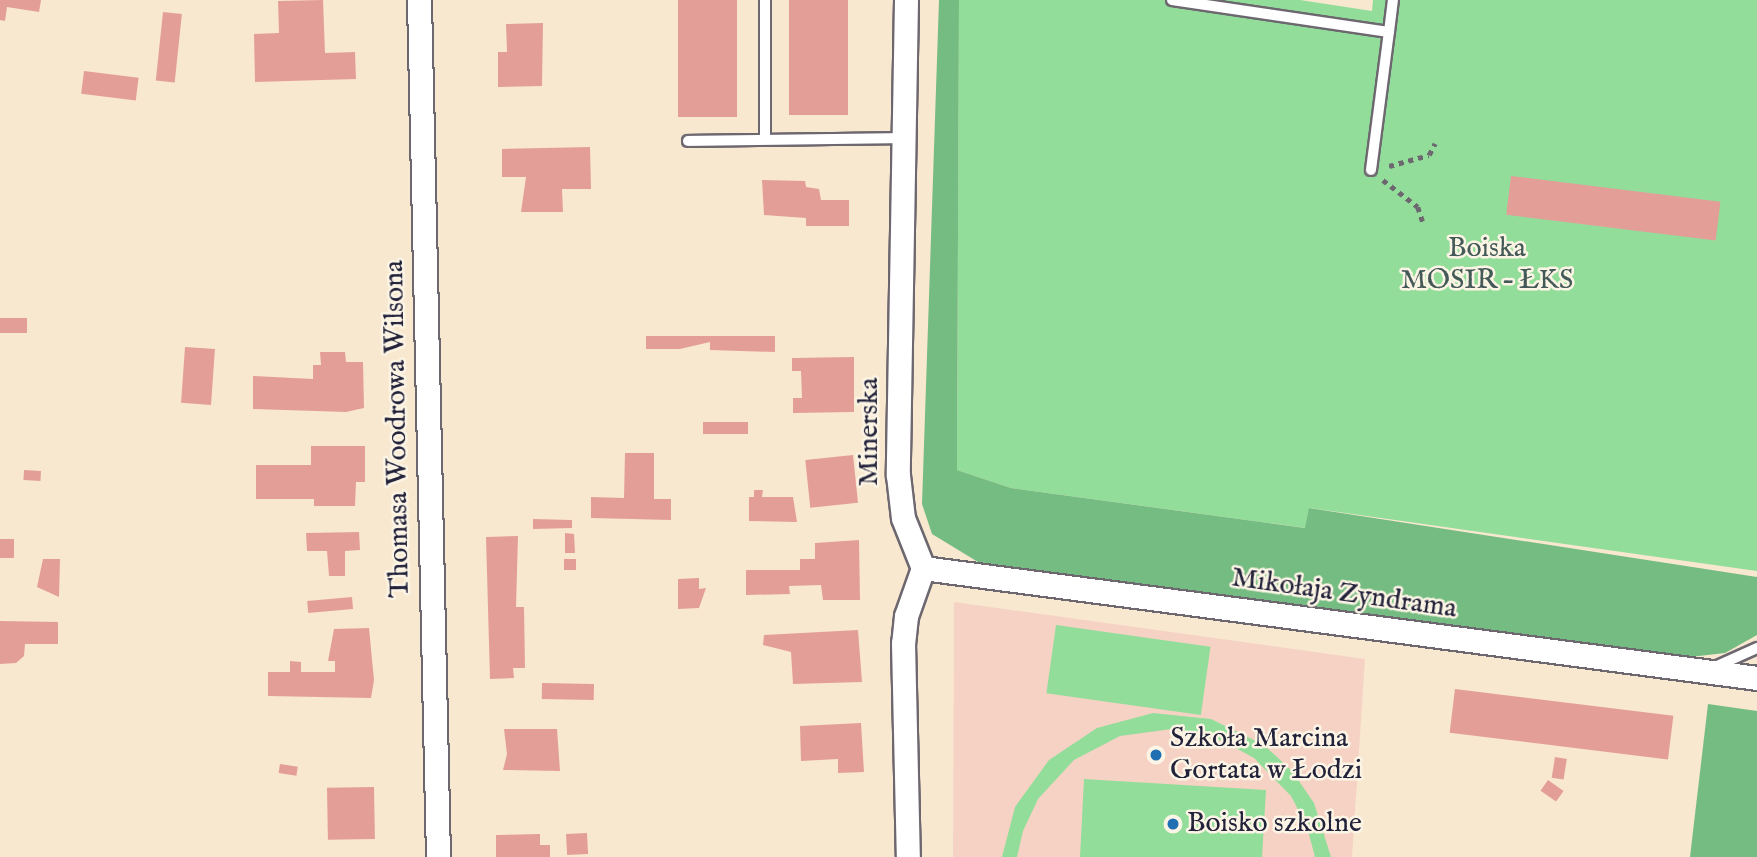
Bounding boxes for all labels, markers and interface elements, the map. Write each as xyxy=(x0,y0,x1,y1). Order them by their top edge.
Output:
park label: Boiska MOSIR – ŁKS xyxy=(1401,232,1573,298)
street label: Thomasa Woodrowa Wilsona xyxy=(378,260,418,598)
street label: Minerska xyxy=(853,378,887,486)
street label: Mikołaja Zyndrama xyxy=(1229,562,1459,626)
place label: Szkoła Marcina Gortata w Łodzi xyxy=(1170,722,1362,788)
marker: Szkoła Marcina Gortata w Łodzi xyxy=(1148,747,1164,763)
place label: Boisko szkolne xyxy=(1187,807,1362,841)
marker: Boisko szkolne xyxy=(1165,816,1181,832)

